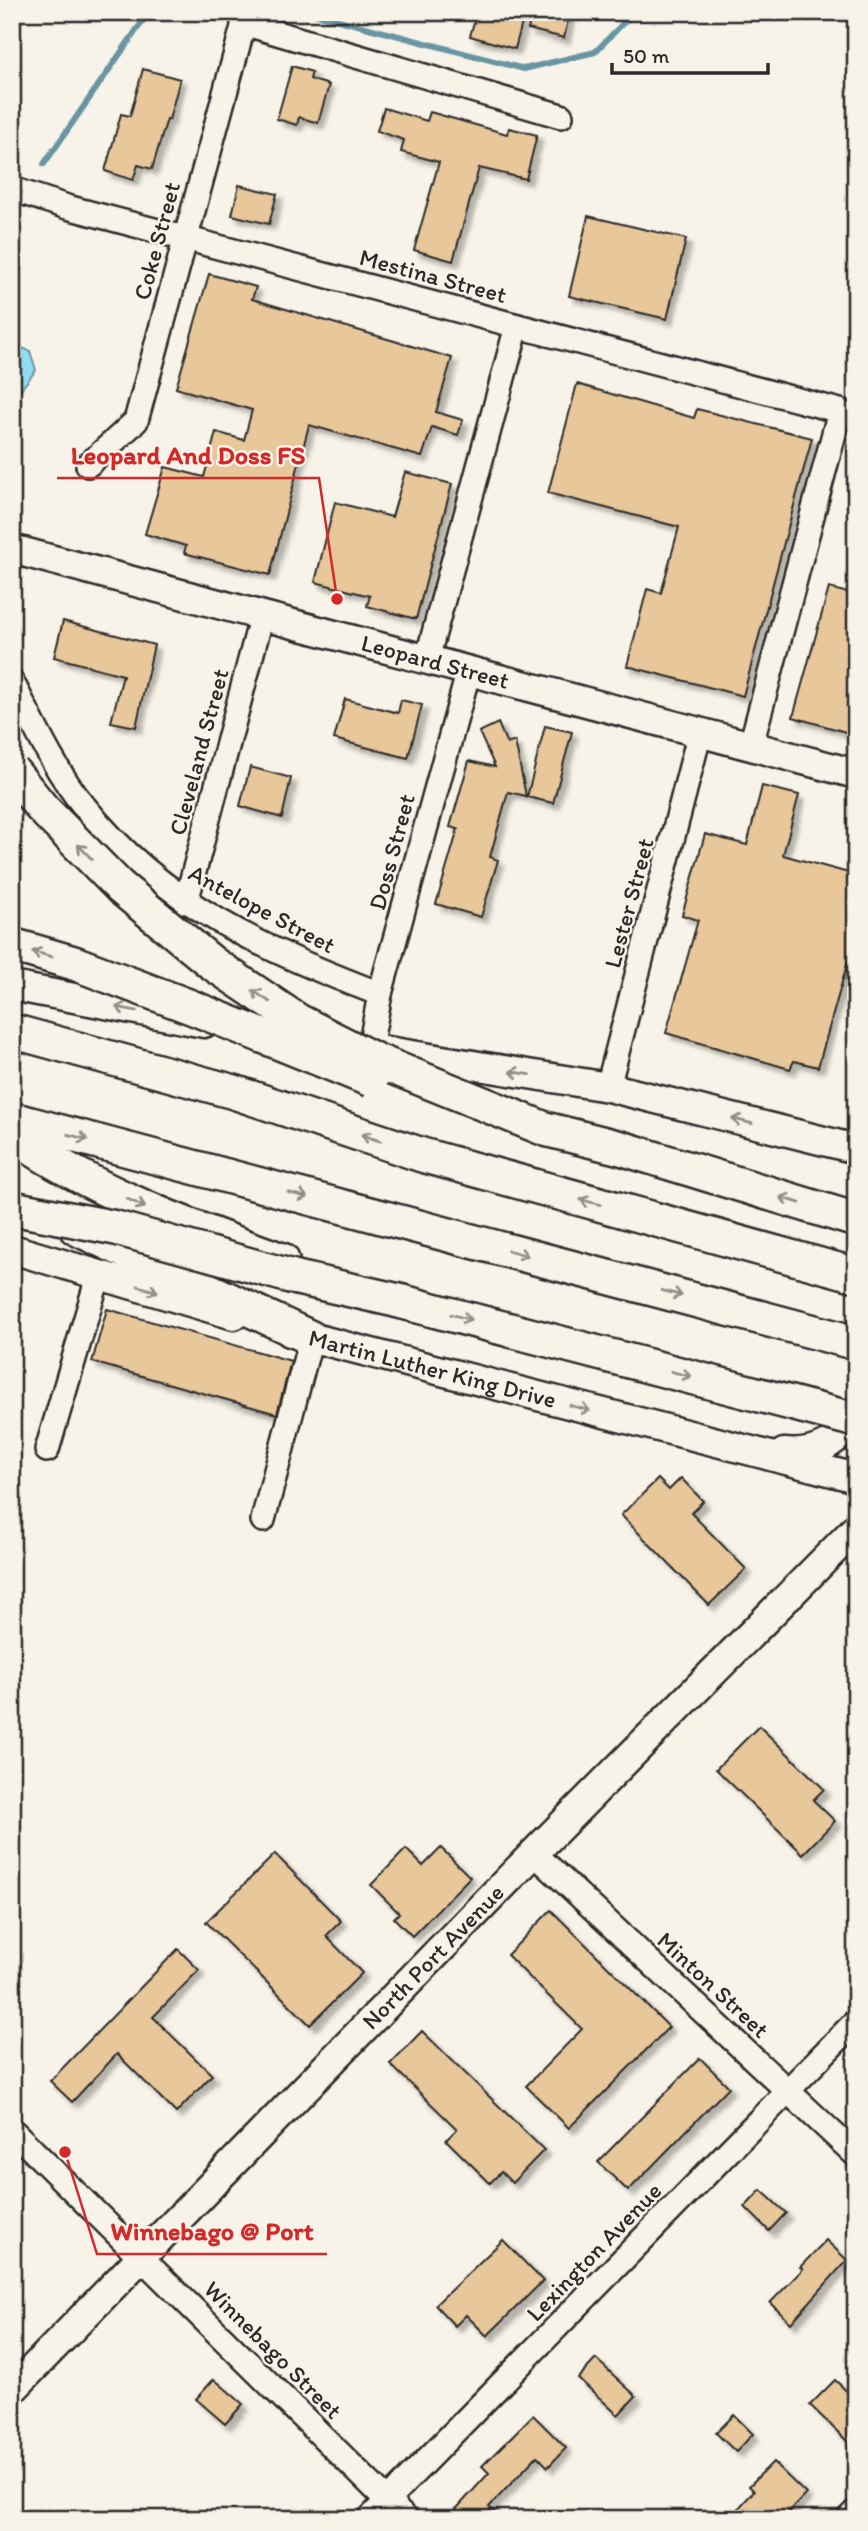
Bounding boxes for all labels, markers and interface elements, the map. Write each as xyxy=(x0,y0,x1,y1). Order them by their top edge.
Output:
scale bar xyxy=(612,32,768,76)
text: 50 m xyxy=(623,43,670,68)
street label: Coke Street xyxy=(127,179,186,303)
street label: Mestina Street xyxy=(356,242,510,309)
callout: Leopard And Doss FS xyxy=(57,431,319,478)
text: Leopard And Doss FS xyxy=(71,439,306,471)
street label: Leopard Street xyxy=(358,628,513,695)
street label: Cleveland Street xyxy=(162,665,235,838)
street label: Doss Street xyxy=(362,791,421,913)
street label: Lester Street xyxy=(597,835,660,971)
one-way arrow xyxy=(77,843,94,860)
street label: Antelope Street xyxy=(184,858,340,959)
one-way arrow xyxy=(31,946,53,959)
one-way arrow xyxy=(252,989,271,1003)
one-way arrow xyxy=(115,1002,138,1015)
one-way arrow xyxy=(509,1066,532,1079)
one-way arrow xyxy=(731,1114,754,1127)
one-way arrow xyxy=(67,1131,89,1144)
one-way arrow xyxy=(361,1131,383,1143)
one-way arrow xyxy=(286,1189,309,1202)
one-way arrow xyxy=(780,1193,802,1206)
one-way arrow xyxy=(579,1195,601,1208)
one-way arrow xyxy=(125,1197,146,1210)
one-way arrow xyxy=(507,1247,529,1260)
one-way arrow xyxy=(137,1283,159,1296)
one-way arrow xyxy=(661,1288,683,1301)
one-way arrow xyxy=(449,1311,472,1324)
street label: Martin Luther King Drive xyxy=(306,1322,559,1414)
one-way arrow xyxy=(670,1369,692,1382)
one-way arrow xyxy=(569,1402,591,1415)
street label: North Port Avenue xyxy=(356,1878,510,2035)
street label: Minton Street xyxy=(651,1925,775,2044)
street label: Lexington Avenue xyxy=(520,2176,667,2327)
callout: Winnebago @ Port xyxy=(97,2207,327,2254)
text: Winnebago @ Port xyxy=(111,2215,314,2247)
street label: Winnebago Street xyxy=(198,2275,348,2425)

